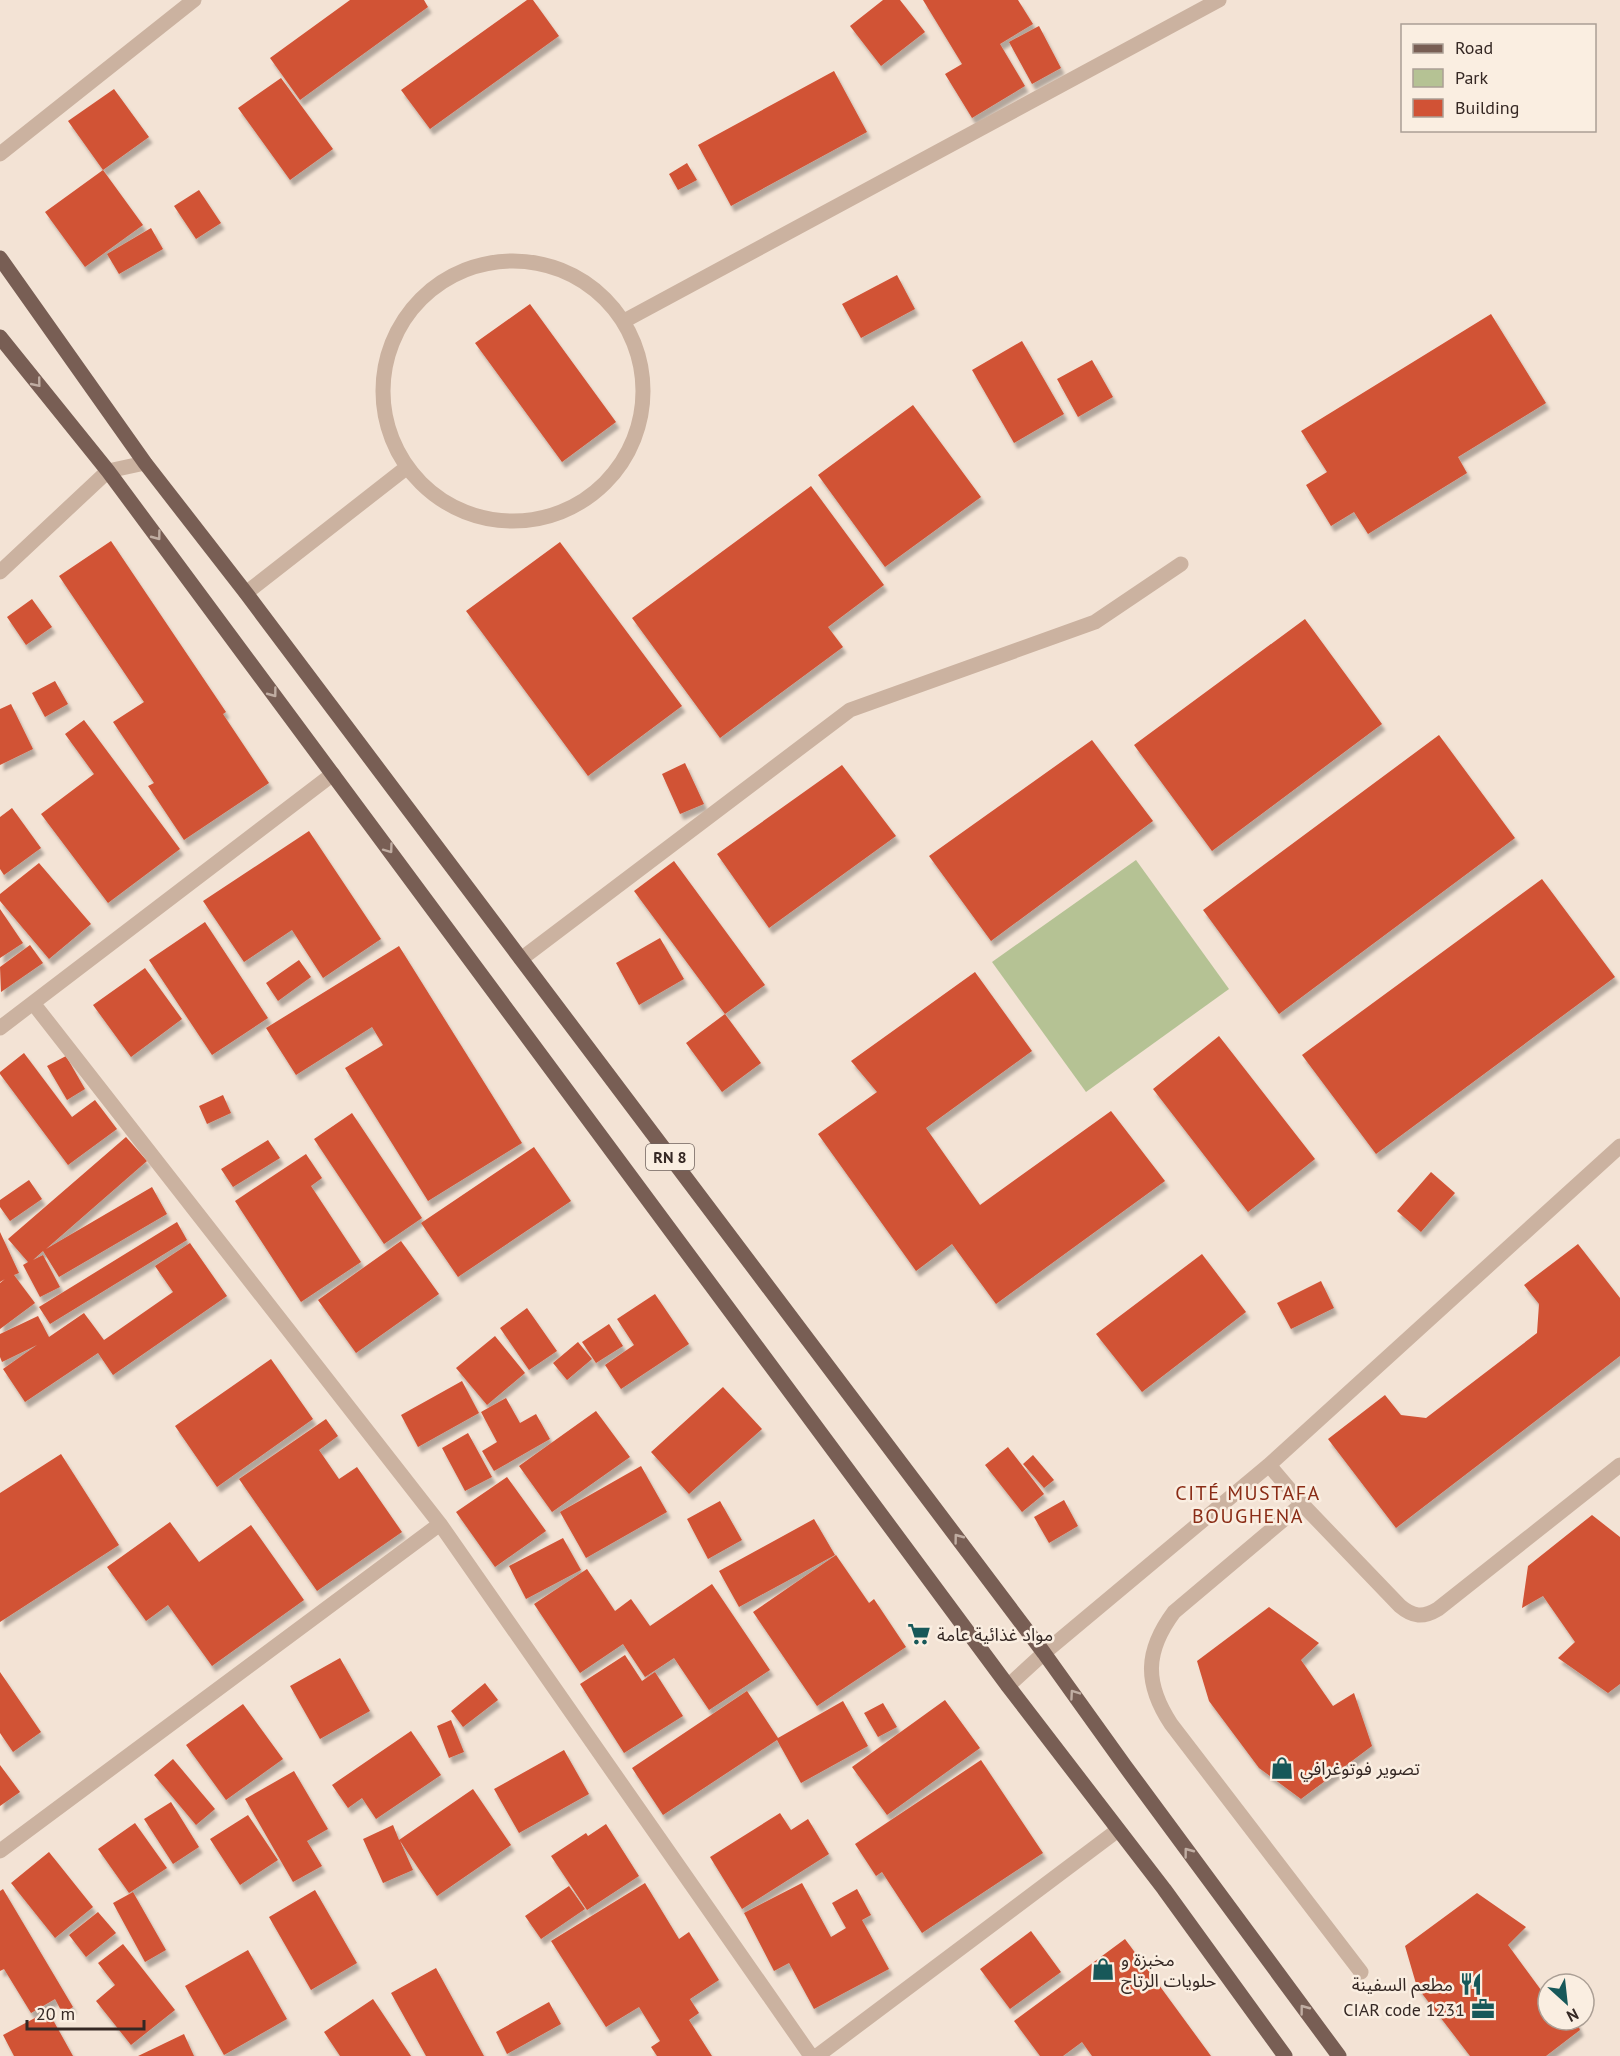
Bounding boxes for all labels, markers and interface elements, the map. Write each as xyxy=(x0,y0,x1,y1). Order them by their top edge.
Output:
legend xyxy=(1401,24,1596,132)
text: Road xyxy=(1455,36,1493,59)
text: Park xyxy=(1455,66,1488,89)
text: Building xyxy=(1455,96,1519,119)
one-way arrow xyxy=(29,376,40,387)
one-way arrow xyxy=(150,530,161,541)
one-way arrow xyxy=(266,686,277,697)
one-way arrow xyxy=(382,843,393,854)
road number: RN 8 xyxy=(646,1144,694,1170)
district label: CITÉ MUSTAFA BOUGHENA xyxy=(1175,1480,1321,1529)
one-way arrow xyxy=(954,1533,965,1544)
supermarket icon: مواد غذائية عامة xyxy=(906,1621,932,1647)
place label: مواد غذائية عامة xyxy=(937,1623,1053,1646)
one-way arrow xyxy=(1070,1690,1081,1701)
shop icon: تصوير فوتوغرافي xyxy=(1269,1755,1295,1781)
place label: تصوير فوتوغرافي xyxy=(1300,1757,1420,1782)
one-way arrow xyxy=(1185,1848,1196,1859)
place label: مخبزة و حلويات الرتاج xyxy=(1121,1948,1216,1994)
shop icon: مخبزة و حلويات الرتاج xyxy=(1090,1956,1116,1982)
restaurant icon: مطعم السفينة xyxy=(1458,1971,1484,1997)
north arrow xyxy=(1536,1972,1596,2032)
place label: مطعم السفينة xyxy=(1352,1973,1453,1998)
scale bar xyxy=(27,1993,144,2031)
office icon: CIAR code 1231 xyxy=(1470,1996,1496,2022)
place label: CIAR code 1231 xyxy=(1343,1998,1465,2021)
text: 20 m xyxy=(36,2002,75,2025)
text: N xyxy=(1564,2004,1582,2027)
one-way arrow xyxy=(1301,2005,1312,2016)

